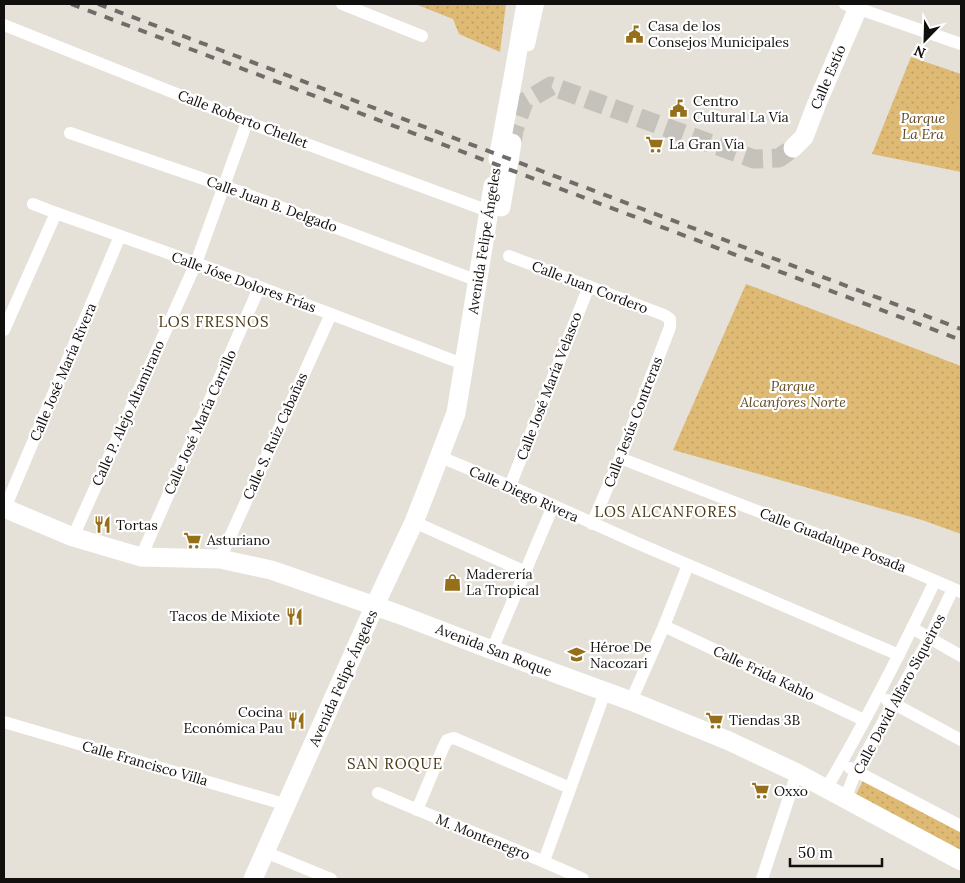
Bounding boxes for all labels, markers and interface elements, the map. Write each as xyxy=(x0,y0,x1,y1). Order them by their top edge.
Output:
north arrow xyxy=(900,15,950,65)
place label: Casa de los Consejos Municipales xyxy=(648,17,789,51)
public building icon: Casa de los Consejos Municipales xyxy=(624,24,644,44)
text: N xyxy=(911,41,928,62)
street label: Calle Estío xyxy=(806,42,850,112)
street label: Calle Roberto Chellet xyxy=(175,86,311,152)
place label: Centro Cultural La Vía xyxy=(693,92,789,126)
public building icon: Centro Cultural La Vía xyxy=(669,99,689,119)
park label: Parque La Era xyxy=(901,109,946,143)
supermarket icon: La Gran Vía xyxy=(645,134,665,154)
place label: La Gran Vía xyxy=(669,135,744,153)
street label: Avenida Felipe Ángeles xyxy=(463,167,504,316)
street label: Calle Juan B. Delgado xyxy=(204,172,340,236)
street label: Calle Jóse Dolores Frías xyxy=(169,247,319,317)
street label: Calle Juan Cordero xyxy=(529,257,651,317)
street label: Calle José María Rivera xyxy=(26,300,100,444)
street label: Calle José María Velasco xyxy=(512,309,586,463)
district label: LOS FRESNOS xyxy=(159,312,269,331)
street label: Calle P. Alejo Altamirano xyxy=(88,337,168,489)
street label: Calle José María Carrillo xyxy=(160,347,240,497)
street label: Calle Jesús Contreras xyxy=(600,354,666,490)
street label: Calle S. Ruiz Cabañas xyxy=(239,370,311,502)
park label: Parque Alcanfores Norte xyxy=(739,377,846,411)
street label: Calle Diego Rivera xyxy=(466,462,582,526)
district label: LOS ALCANFORES xyxy=(595,502,737,521)
street label: Calle Guadalupe Posada xyxy=(757,504,909,576)
restaurant icon: Tortas xyxy=(92,515,112,535)
place label: Tortas xyxy=(116,516,158,534)
supermarket icon: Asturiano xyxy=(183,530,203,550)
place label: Asturiano xyxy=(206,531,270,549)
place label: Maderería La Tropical xyxy=(466,565,539,599)
shop icon: Maderería La Tropical xyxy=(442,572,462,592)
restaurant icon: Tacos de Mixiote xyxy=(284,606,304,626)
place label: Tacos de Mixiote xyxy=(169,607,280,625)
street label: Avenida Felipe Ángeles xyxy=(304,607,381,750)
street label: Calle David Alfaro Siqueiros xyxy=(849,611,949,777)
street label: Avenida San Roque xyxy=(432,619,555,681)
place label: Héroe De Nacozari xyxy=(590,638,652,672)
street label: Calle Frida Kahlo xyxy=(710,642,818,704)
school or university icon: Héroe De Nacozari xyxy=(566,645,586,665)
place label: Cocina Económica Pau xyxy=(183,703,283,737)
restaurant icon: Cocina Económica Pau xyxy=(287,710,307,730)
supermarket icon: Tiendas 3B xyxy=(705,710,725,730)
place label: Tiendas 3B xyxy=(729,711,801,729)
street label: Calle Francisco Villa xyxy=(80,736,210,790)
district label: SAN ROQUE xyxy=(347,754,443,773)
supermarket icon: Oxxo xyxy=(750,781,770,801)
place label: Oxxo xyxy=(774,782,808,800)
street label: M. Montenegro xyxy=(433,810,533,864)
scale bar xyxy=(790,836,882,868)
text: 50 m xyxy=(798,843,833,862)

